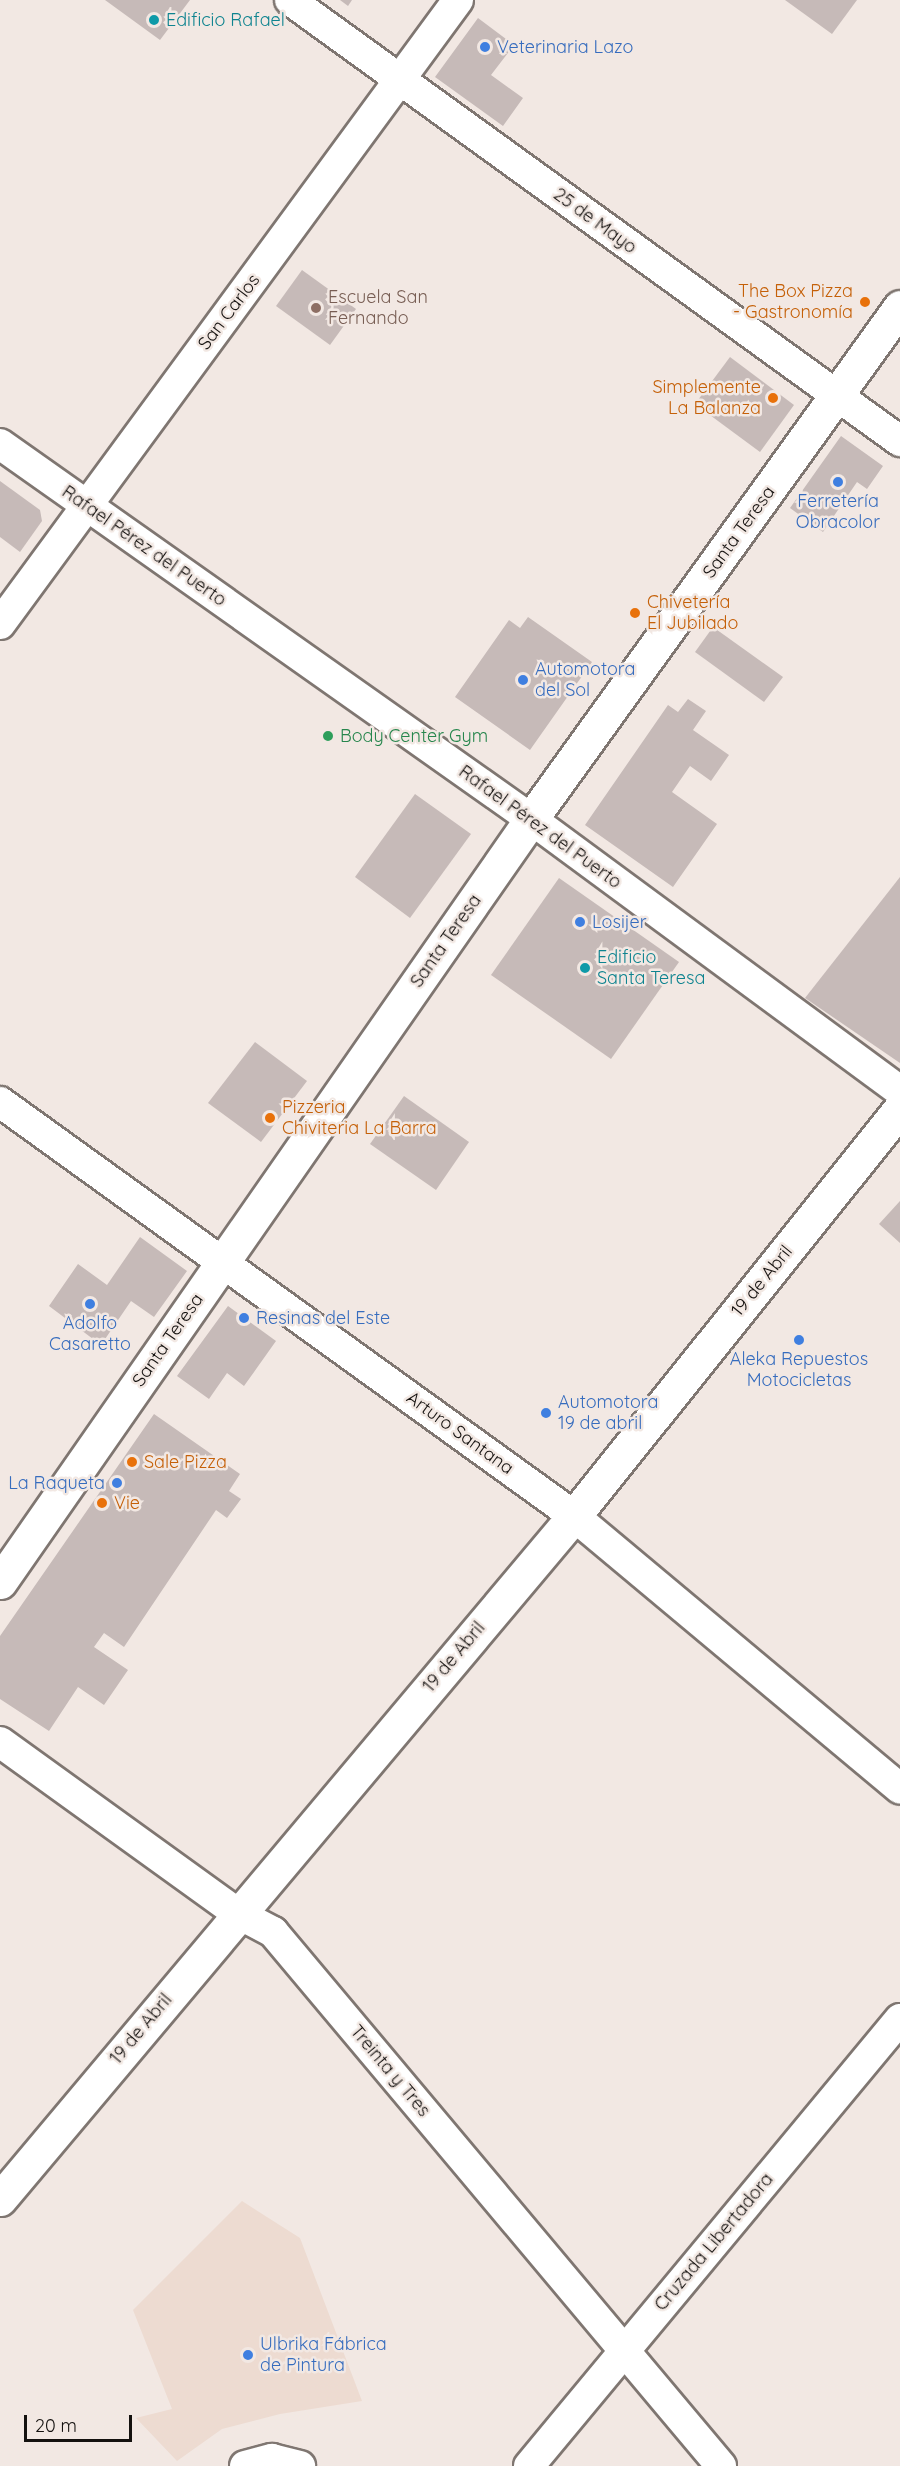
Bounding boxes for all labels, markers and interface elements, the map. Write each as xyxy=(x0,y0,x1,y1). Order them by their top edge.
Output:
place label: Edificio Rafael xyxy=(166,9,285,31)
marker: Edificio Rafael xyxy=(147,13,161,27)
place label: Veterinaria Lazo xyxy=(497,36,633,58)
marker: Veterinaria Lazo xyxy=(478,40,492,54)
street label: 25 de Mayo xyxy=(549,184,641,258)
street label: San Carlos xyxy=(194,270,264,354)
place label: The Box Pizza - Gastronomía xyxy=(733,281,853,324)
place label: Escuela San Fernando xyxy=(328,287,428,330)
marker: The Box Pizza - Gastronomía xyxy=(858,295,872,309)
marker: Escuela San Fernando xyxy=(309,301,323,315)
place label: Simplemente La Balanza xyxy=(652,377,761,420)
marker: Simplemente La Balanza xyxy=(766,391,780,405)
marker: Ferretería Obracolor xyxy=(831,475,845,489)
street label: Rafael Pérez del Puerto xyxy=(58,481,230,611)
street label: Santa Teresa xyxy=(698,482,780,582)
place label: Ferretería Obracolor xyxy=(796,491,880,534)
place label: Chivetería El Jubilado xyxy=(647,592,738,634)
marker: Chivetería El Jubilado xyxy=(628,606,642,620)
place label: Automotora del Sol xyxy=(535,659,635,702)
marker: Automotora del Sol xyxy=(516,673,530,687)
place label: Body Center Gym xyxy=(340,725,488,747)
marker: Body Center Gym xyxy=(321,729,335,743)
street label: Rafael Pérez del Puerto xyxy=(455,761,625,893)
street label: Santa Teresa xyxy=(406,890,486,992)
place label: Losijer xyxy=(592,911,647,933)
marker: Losijer xyxy=(573,915,587,929)
place label: Edificio Santa Teresa xyxy=(597,947,705,990)
marker: Edificio Santa Teresa xyxy=(578,961,592,975)
place label: Pizzeria Chiviteria La Barra xyxy=(282,1097,437,1140)
marker: Pizzeria Chiviteria La Barra xyxy=(263,1111,277,1125)
street label: 19 de Abril xyxy=(727,1241,797,1321)
street label: Santa Teresa xyxy=(128,1289,208,1391)
marker: Adolfo Casaretto xyxy=(83,1297,97,1311)
place label: Resinas del Este xyxy=(256,1307,390,1329)
marker: Resinas del Este xyxy=(237,1311,251,1325)
place label: Adolfo Casaretto xyxy=(49,1313,131,1356)
marker: Aleka Repuestos Motocicletas xyxy=(792,1333,806,1347)
place label: Aleka Repuestos Motocicletas xyxy=(730,1349,868,1392)
street label: Arturo Santana xyxy=(402,1387,518,1479)
place label: Automotora 19 de abril xyxy=(558,1392,658,1434)
marker: Automotora 19 de abril xyxy=(539,1406,553,1420)
place label: Sale Pizza xyxy=(144,1451,227,1473)
marker: Sale Pizza xyxy=(125,1455,139,1469)
place label: La Raqueta xyxy=(8,1472,105,1494)
marker: La Raqueta xyxy=(110,1476,124,1490)
place label: Vie xyxy=(114,1492,140,1514)
marker: Vie xyxy=(95,1496,109,1510)
street label: 19 de Abril xyxy=(418,1617,490,1697)
street label: 19 de Abril xyxy=(105,1989,177,2069)
street label: Treinta y Tres xyxy=(345,2021,435,2121)
street label: Cruzada Libertadora xyxy=(650,2169,778,2315)
place label: Ulbrika Fábrica de Pintura xyxy=(260,2334,387,2376)
marker: Ulbrika Fábrica de Pintura xyxy=(241,2348,255,2362)
scale bar xyxy=(27,2403,135,2441)
text: 20 m xyxy=(35,2414,77,2437)

